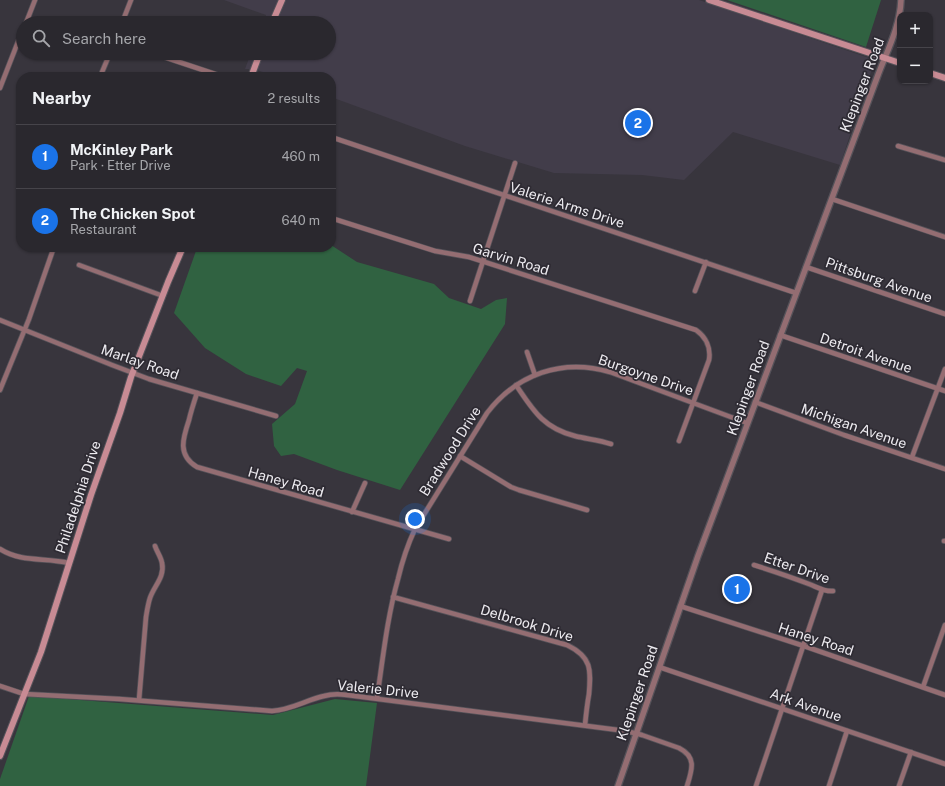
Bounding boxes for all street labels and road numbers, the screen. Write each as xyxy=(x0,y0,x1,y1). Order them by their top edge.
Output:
street label: Klepinger Road xyxy=(837,36,887,134)
street label: Valerie Arms Drive xyxy=(507,179,627,231)
street label: Garvin Road xyxy=(471,240,551,278)
street label: Pittsburg Avenue xyxy=(824,254,934,306)
street label: Detroit Avenue xyxy=(818,330,914,376)
street label: Klepinger Road xyxy=(723,338,773,438)
street label: Marlay Road xyxy=(99,341,181,383)
street label: Burgoyne Drive xyxy=(596,351,696,399)
street label: Michigan Avenue xyxy=(799,400,909,452)
street label: Bradwood Drive xyxy=(416,403,484,499)
street label: Philadelphia Drive xyxy=(52,439,104,555)
street label: Haney Road xyxy=(246,464,326,500)
street label: Etter Drive xyxy=(762,549,832,587)
street label: Delbrook Drive xyxy=(479,601,575,645)
street label: Haney Road xyxy=(776,619,856,659)
street label: Klepinger Road xyxy=(613,643,661,743)
street label: Valerie Drive xyxy=(336,677,420,701)
street label: Ark Avenue xyxy=(768,685,844,725)

